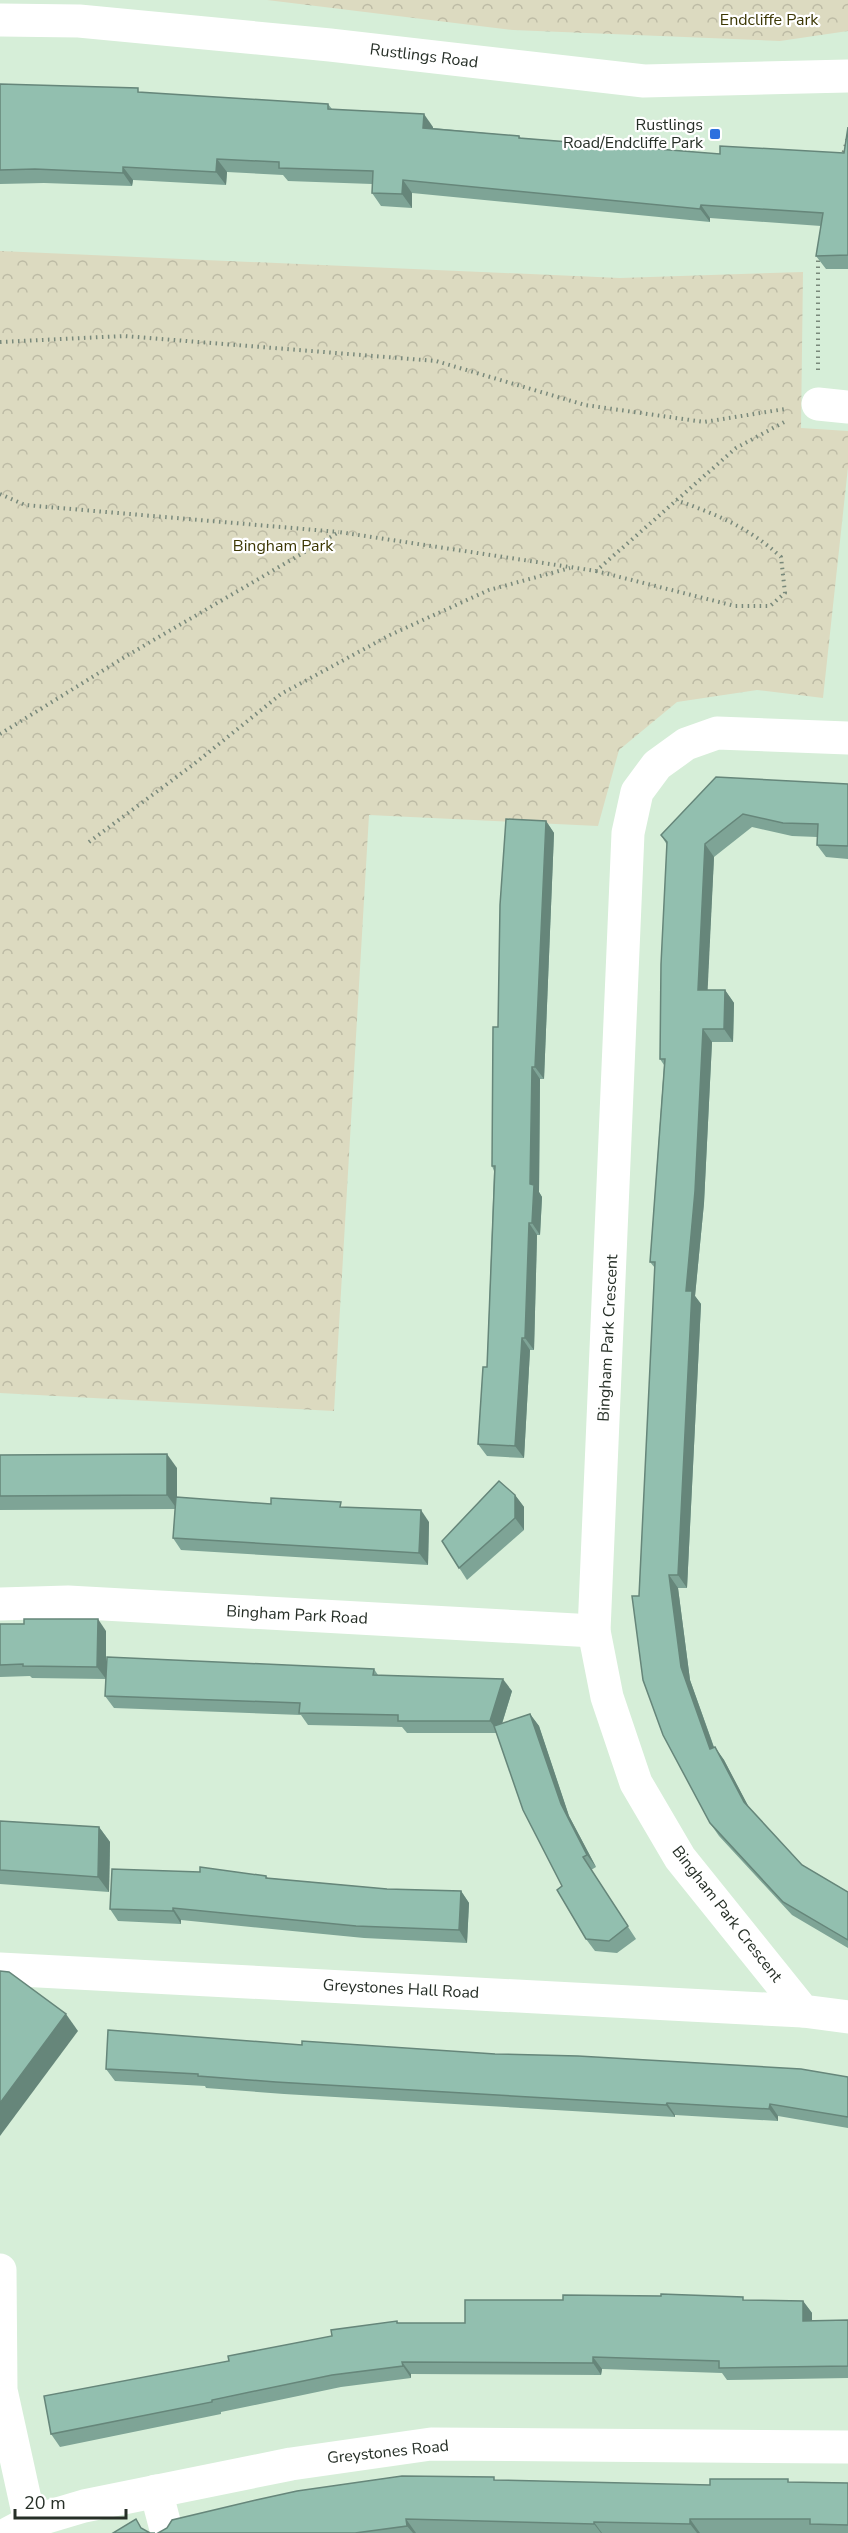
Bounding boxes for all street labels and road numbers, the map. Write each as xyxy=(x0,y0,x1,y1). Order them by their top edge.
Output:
street label: Rustlings Road xyxy=(369,38,479,74)
street label: Bingham Park Crescent xyxy=(593,1253,623,1422)
street label: Bingham Park Road xyxy=(226,1600,368,1630)
street label: Bingham Park Crescent xyxy=(667,1841,787,1987)
street label: Greystones Hall Road xyxy=(322,1974,480,2004)
street label: Greystones Road xyxy=(326,2435,450,2469)

